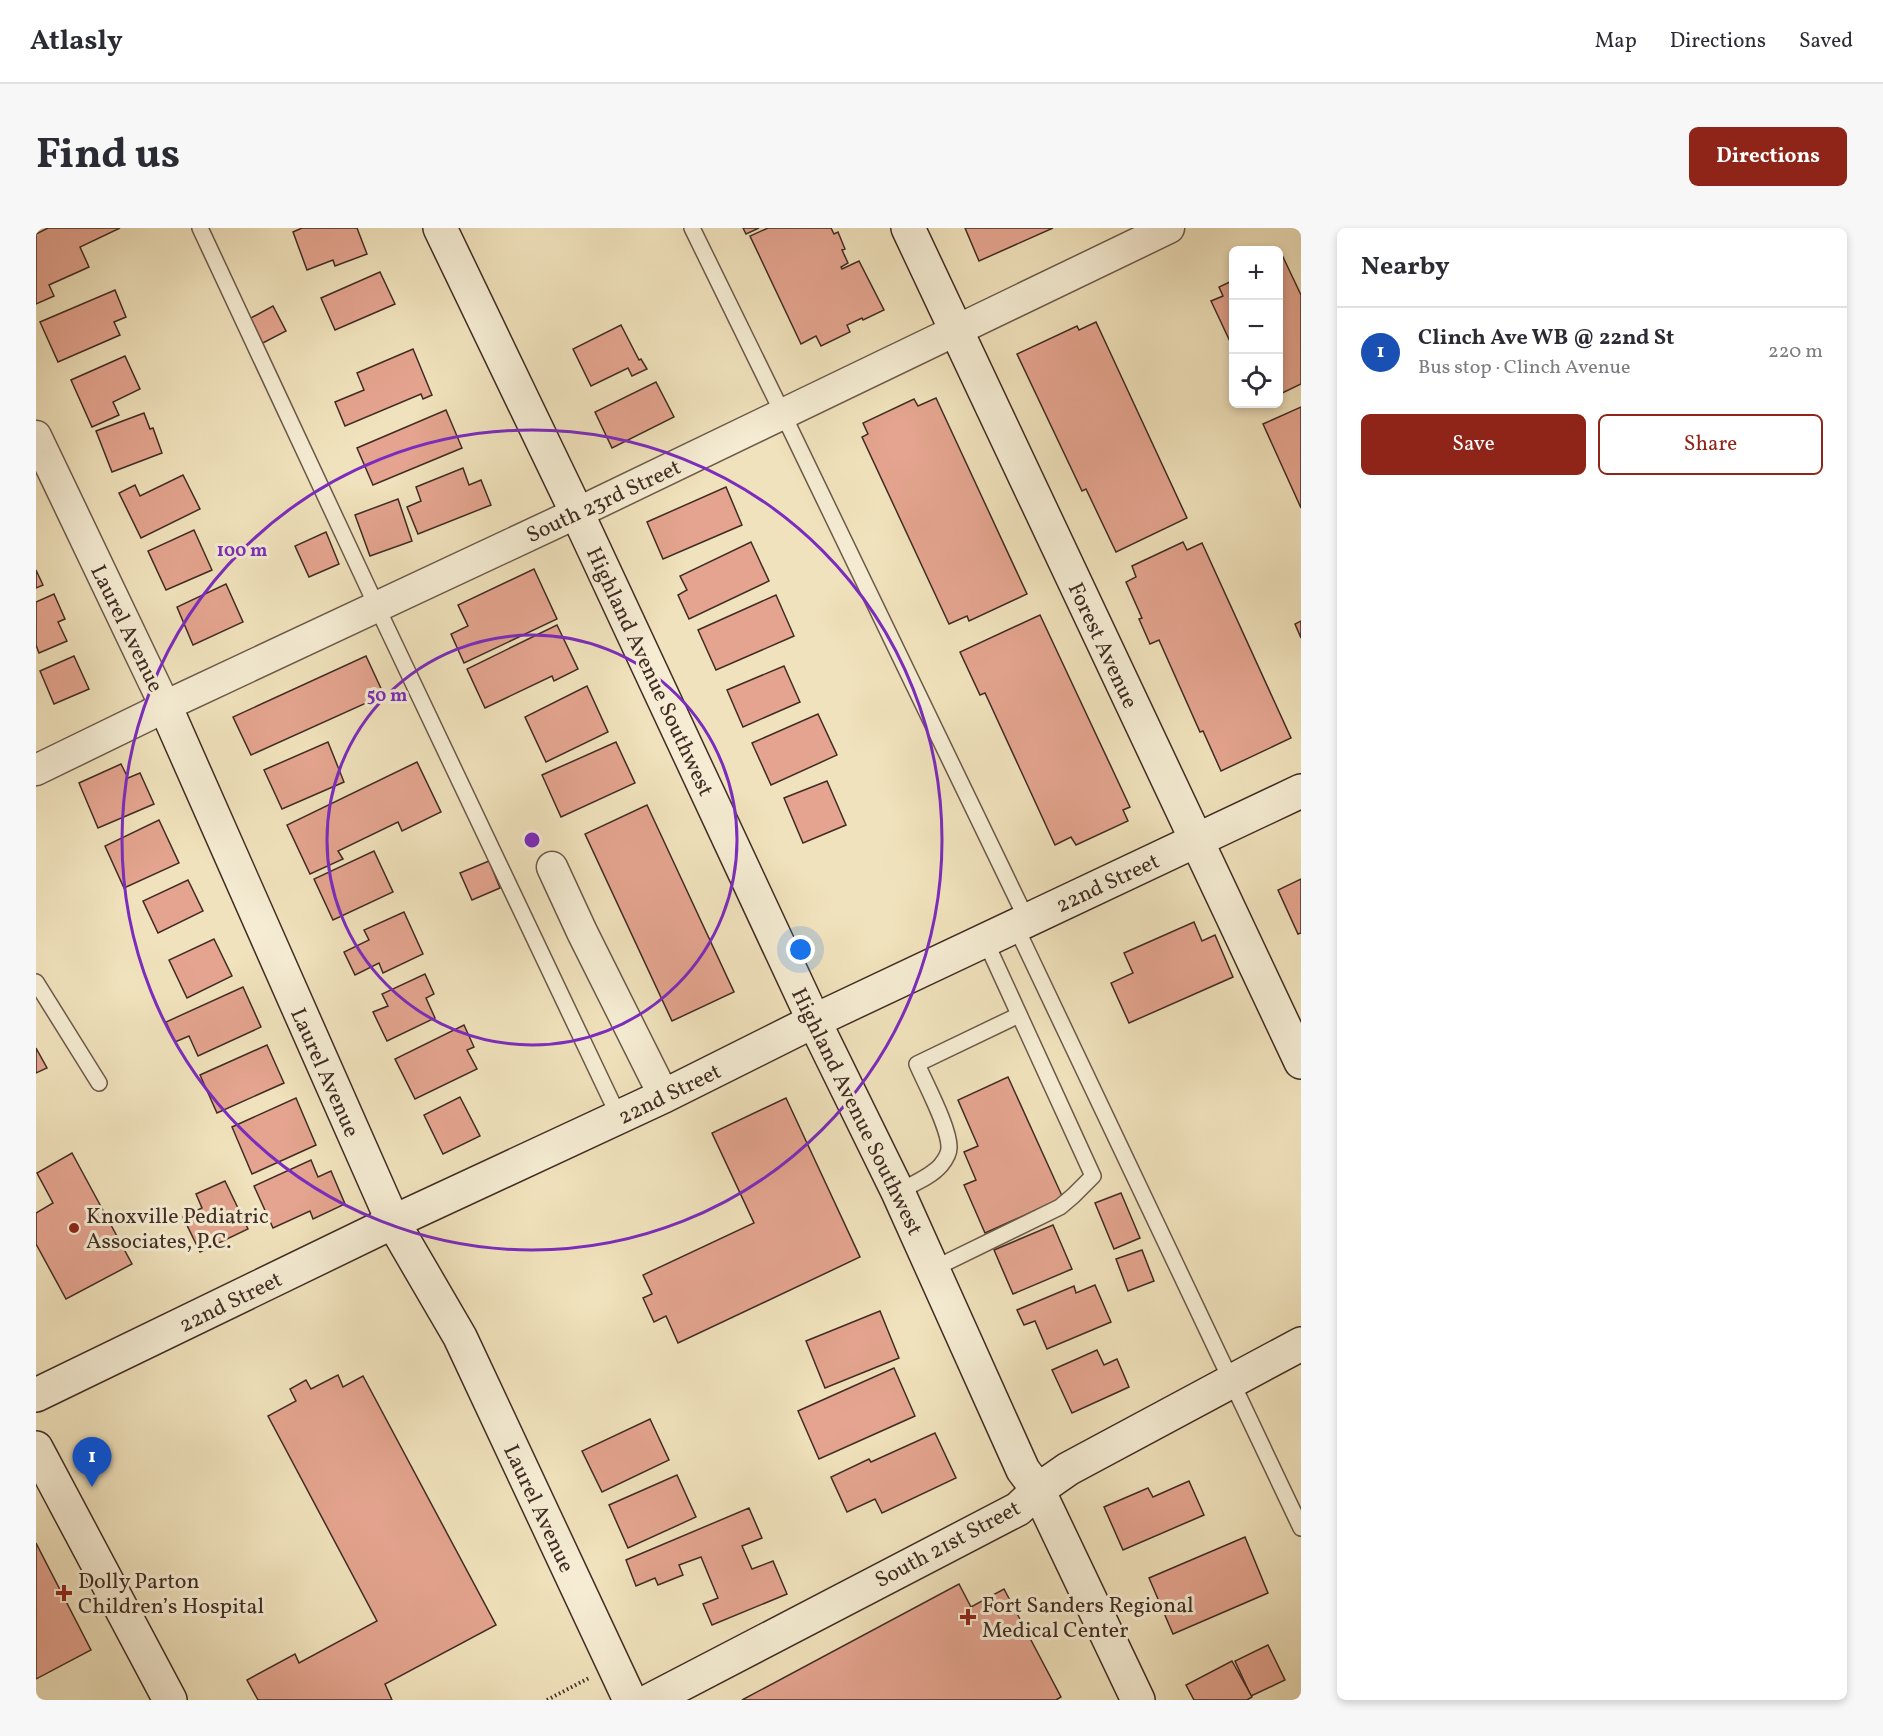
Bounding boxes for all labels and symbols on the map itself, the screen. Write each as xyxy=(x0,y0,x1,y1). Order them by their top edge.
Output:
street label: South 23rd Street xyxy=(522,453,687,552)
text: 100 m xyxy=(217,539,267,564)
street label: Highland Avenue Southwest xyxy=(577,542,720,802)
street label: Laurel Avenue xyxy=(82,560,170,698)
street label: Forest Avenue xyxy=(1059,578,1145,714)
text: 50 m xyxy=(367,684,407,709)
centre of rings xyxy=(522,830,542,850)
street label: 22nd Street xyxy=(1051,847,1165,922)
your location xyxy=(786,935,815,964)
street label: Highland Avenue Southwest xyxy=(782,983,929,1241)
street label: Laurel Avenue xyxy=(281,1004,366,1142)
street label: 22nd Street xyxy=(613,1057,727,1134)
place label: Knoxville Pediatric Associates, P.C. xyxy=(86,1202,269,1258)
marker: Knoxville Pediatric Associates, P.C. xyxy=(67,1221,81,1235)
street label: 22nd Street xyxy=(174,1265,288,1342)
pin: 1 xyxy=(72,1438,112,1487)
street label: Laurel Avenue xyxy=(494,1440,581,1578)
street label: South 21st Street xyxy=(870,1494,1027,1597)
place label: Dolly Parton Children’s Hospital xyxy=(78,1567,264,1623)
marker: Dolly Parton Children’s Hospital xyxy=(55,1584,73,1602)
place label: Fort Sanders Regional Medical Center xyxy=(982,1591,1194,1647)
marker: Fort Sanders Regional Medical Center xyxy=(959,1608,977,1626)

